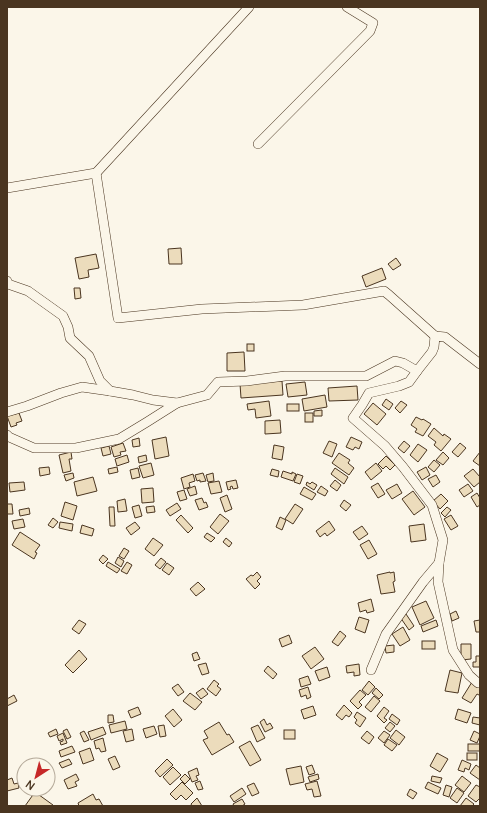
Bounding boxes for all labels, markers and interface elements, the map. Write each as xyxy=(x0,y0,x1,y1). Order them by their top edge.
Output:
north arrow xyxy=(16,757,56,797)
text: N xyxy=(22,777,37,794)

